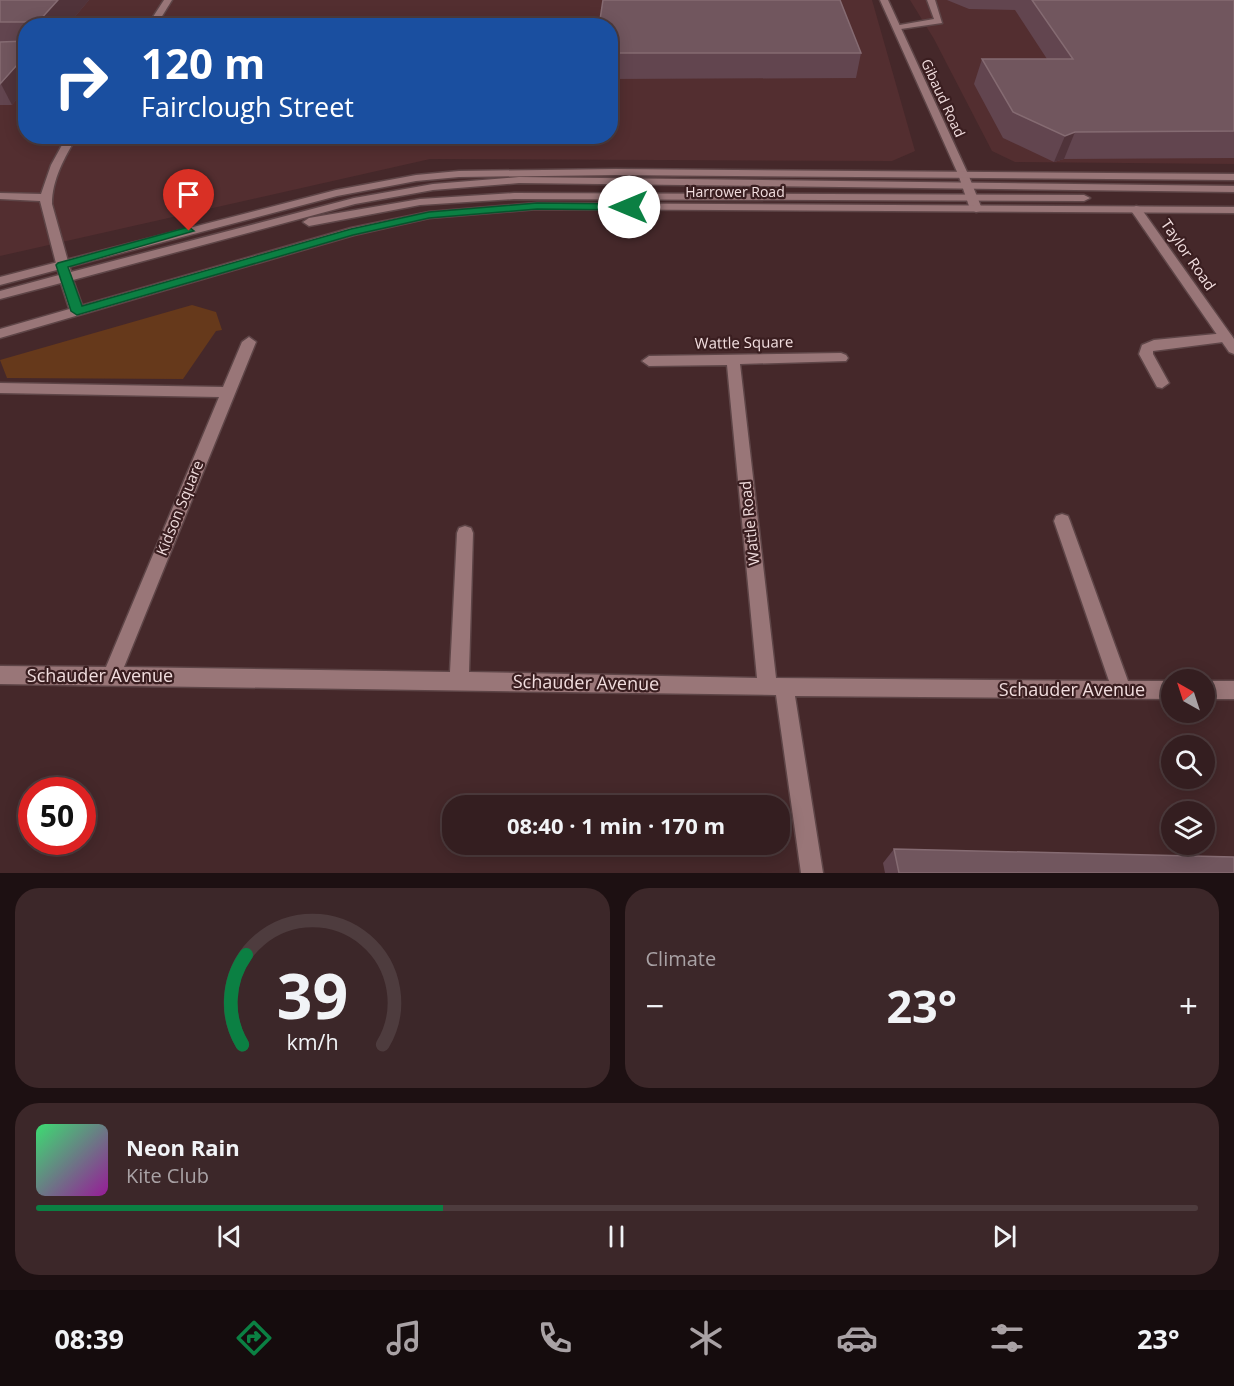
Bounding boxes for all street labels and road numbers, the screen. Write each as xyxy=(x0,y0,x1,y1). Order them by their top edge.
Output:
street label: Gibaud Road xyxy=(917,56,970,140)
street label: Harrower Road xyxy=(685,182,785,201)
street label: Taylor Road xyxy=(1157,215,1221,294)
street label: Wattle Square xyxy=(695,331,793,353)
street label: Kidson Square xyxy=(151,457,207,558)
street label: Wattle Road xyxy=(735,480,763,566)
street label: Schauder Avenue xyxy=(27,663,173,687)
street label: Schauder Avenue xyxy=(513,669,659,695)
street label: Schauder Avenue xyxy=(999,677,1145,701)

